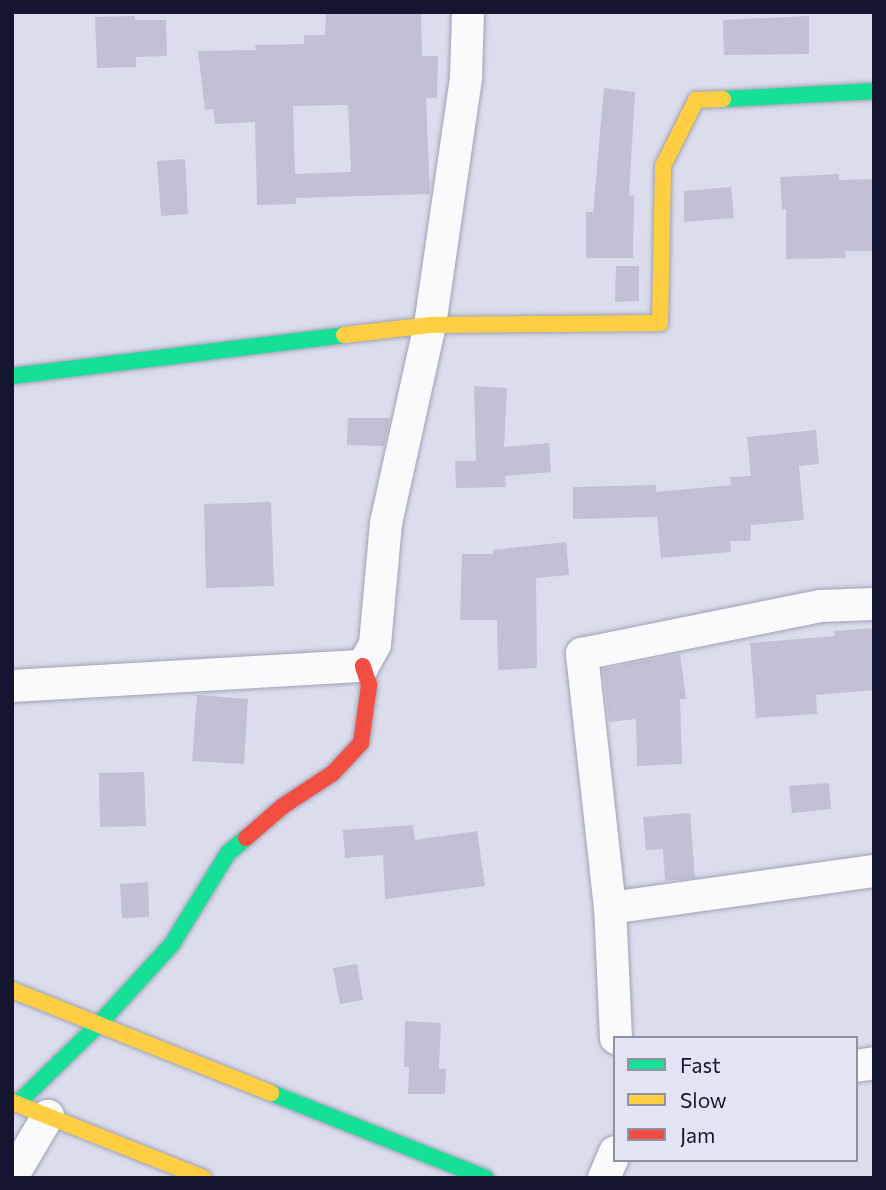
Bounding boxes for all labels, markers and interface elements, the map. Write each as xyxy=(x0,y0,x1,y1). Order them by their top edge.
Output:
legend xyxy=(613,1036,858,1162)
text: Fast xyxy=(680,1052,721,1077)
text: Slow xyxy=(680,1087,727,1112)
text: Jam xyxy=(680,1122,715,1147)

